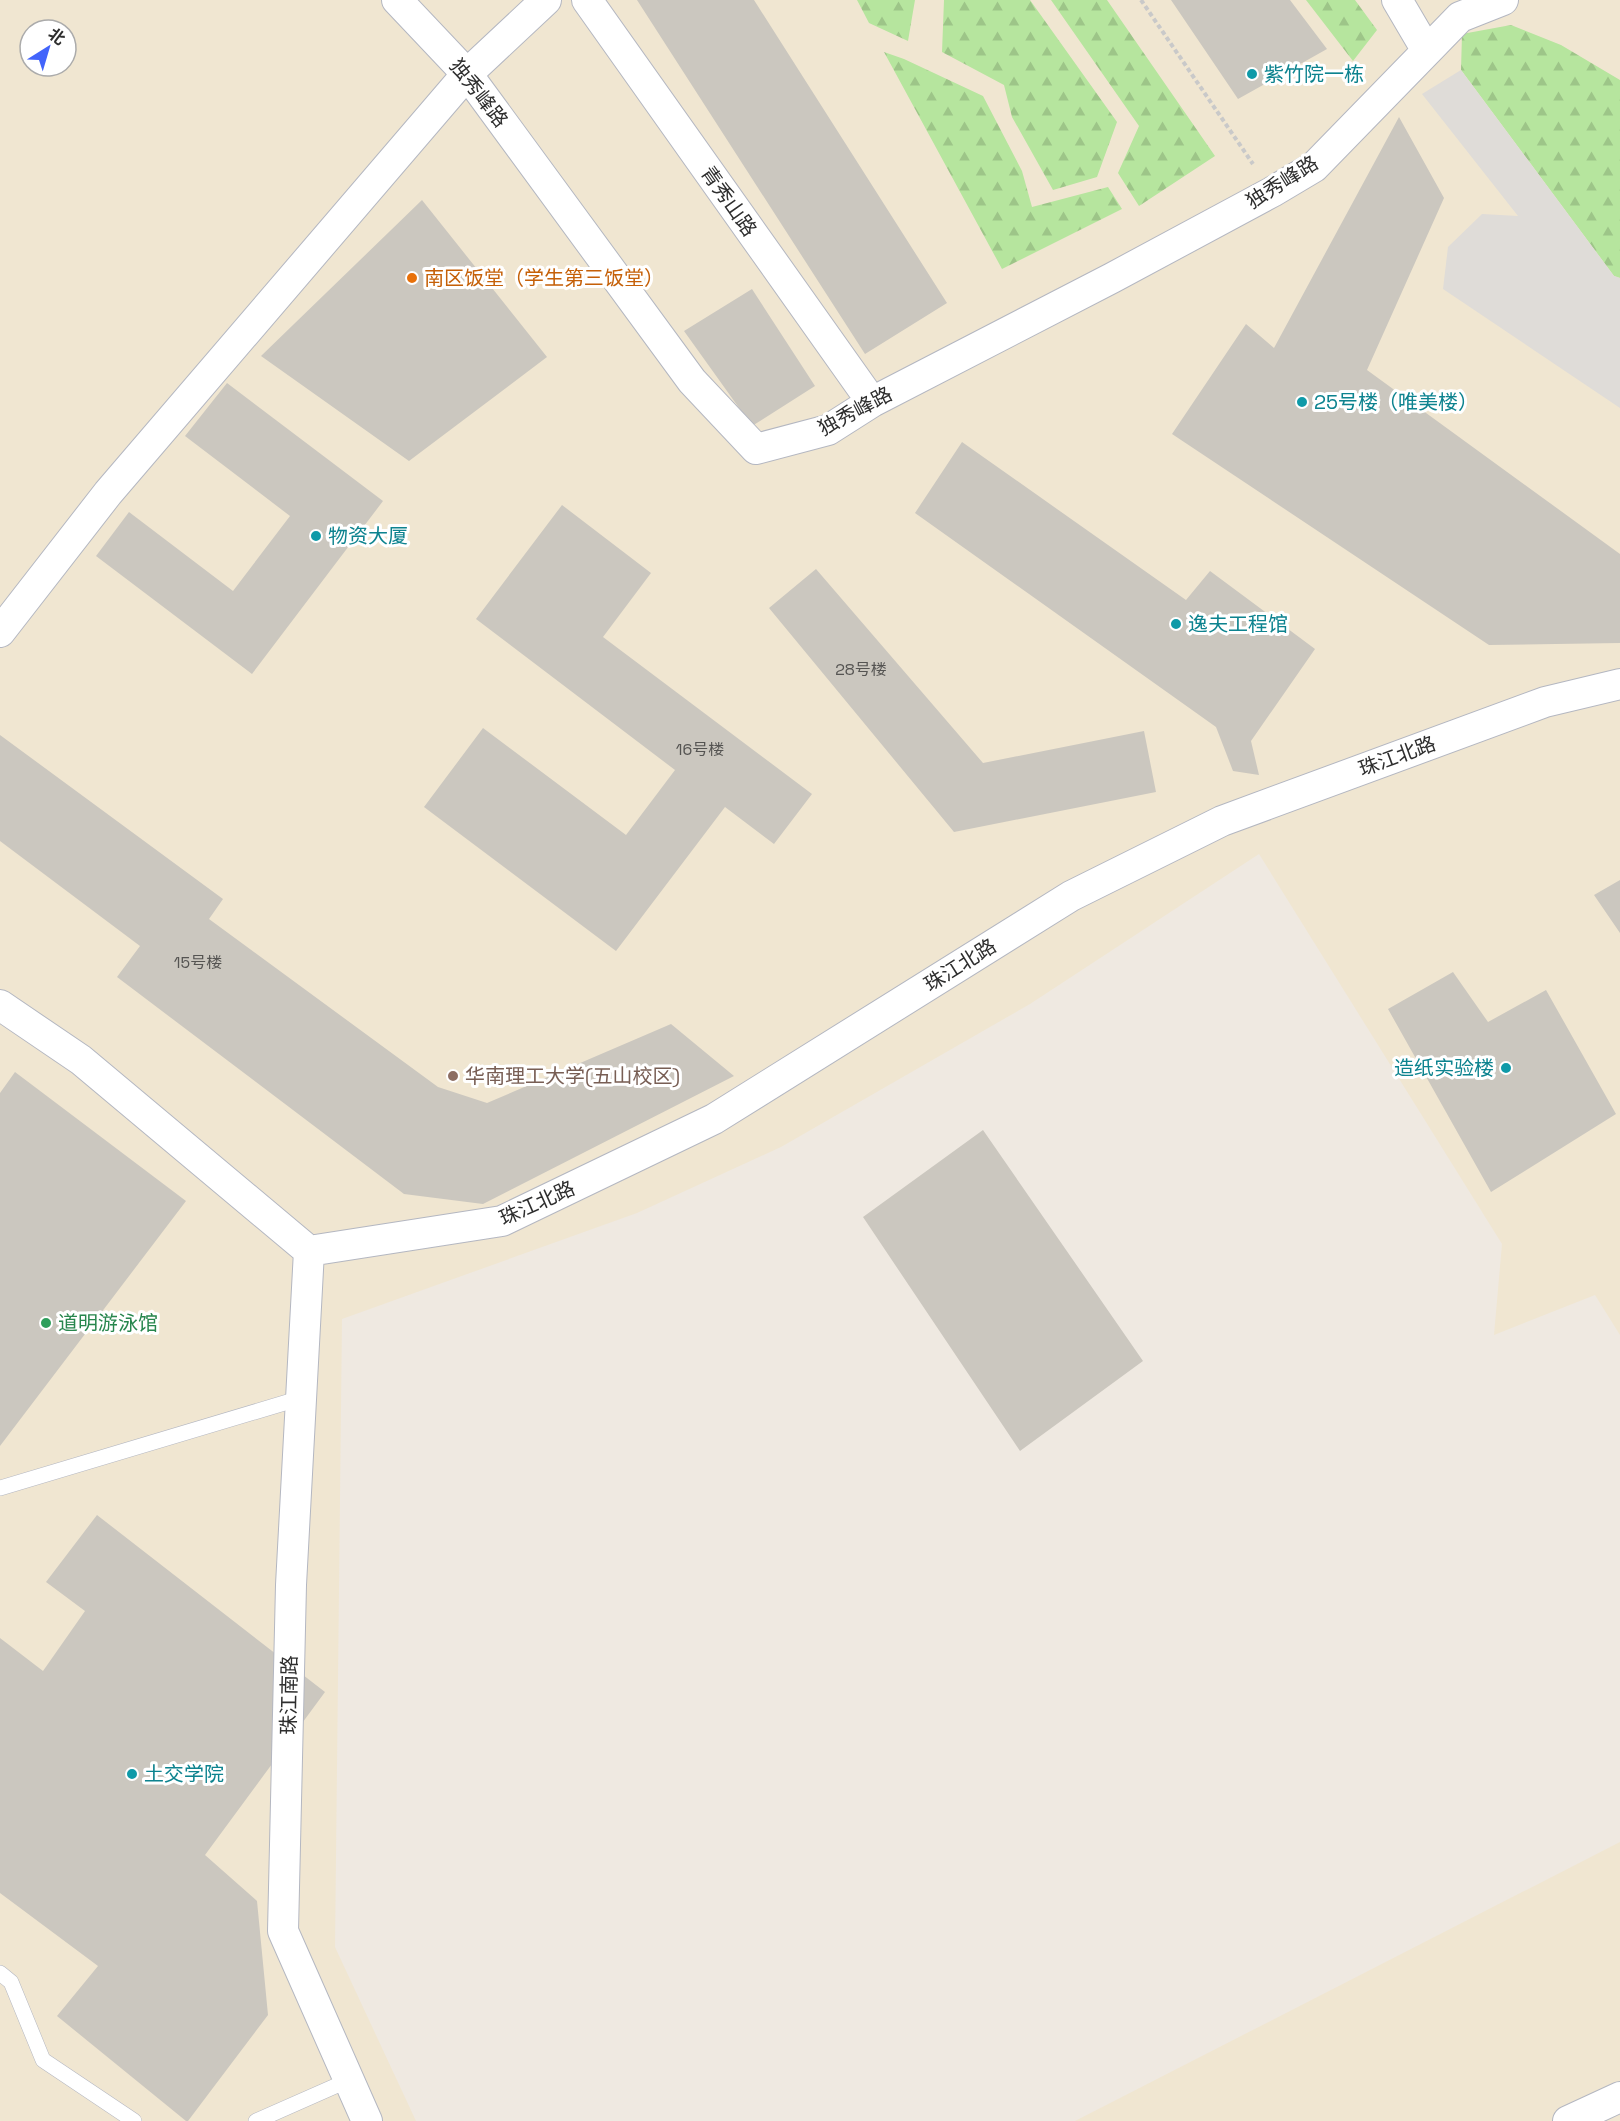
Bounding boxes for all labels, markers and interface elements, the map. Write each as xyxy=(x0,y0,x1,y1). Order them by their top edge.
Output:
north arrow xyxy=(18,18,78,78)
text: 北 xyxy=(44,23,69,50)
street label: 独秀峰路 xyxy=(444,53,514,133)
place label: 紫竹院一栋 xyxy=(1264,61,1364,87)
marker: 紫竹院一栋 xyxy=(1245,67,1259,81)
street label: 独秀峰路 xyxy=(1241,150,1323,214)
street label: 青秀山路 xyxy=(695,161,763,241)
place label: 南区饭堂（学生第三饭堂） xyxy=(424,265,664,291)
marker: 南区饭堂（学生第三饭堂） xyxy=(405,271,419,285)
street label: 独秀峰路 xyxy=(814,381,896,441)
place label: 25号楼（唯美楼） xyxy=(1314,389,1478,415)
marker: 25号楼（唯美楼） xyxy=(1295,395,1309,409)
place label: 物资大厦 xyxy=(328,523,408,549)
marker: 物资大厦 xyxy=(309,529,323,543)
place label: 逸夫工程馆 xyxy=(1188,611,1288,637)
marker: 逸夫工程馆 xyxy=(1169,617,1183,631)
house number: 28号楼 xyxy=(835,659,887,680)
street label: 珠江北路 xyxy=(1355,730,1439,782)
house number: 16号楼 xyxy=(676,739,724,760)
street label: 珠江北路 xyxy=(919,933,1001,997)
house number: 15号楼 xyxy=(174,952,222,973)
place label: 造纸实验楼 xyxy=(1394,1055,1494,1081)
marker: 造纸实验楼 xyxy=(1499,1061,1513,1075)
place label: 华南理工大学(五山校区) xyxy=(465,1063,680,1089)
marker: 华南理工大学(五山校区) xyxy=(446,1069,460,1083)
street label: 珠江北路 xyxy=(495,1175,579,1231)
place label: 道明游泳馆 xyxy=(58,1310,158,1336)
marker: 道明游泳馆 xyxy=(39,1316,53,1330)
street label: 珠江南路 xyxy=(275,1655,303,1735)
place label: 土交学院 xyxy=(144,1761,224,1787)
marker: 土交学院 xyxy=(125,1767,139,1781)

